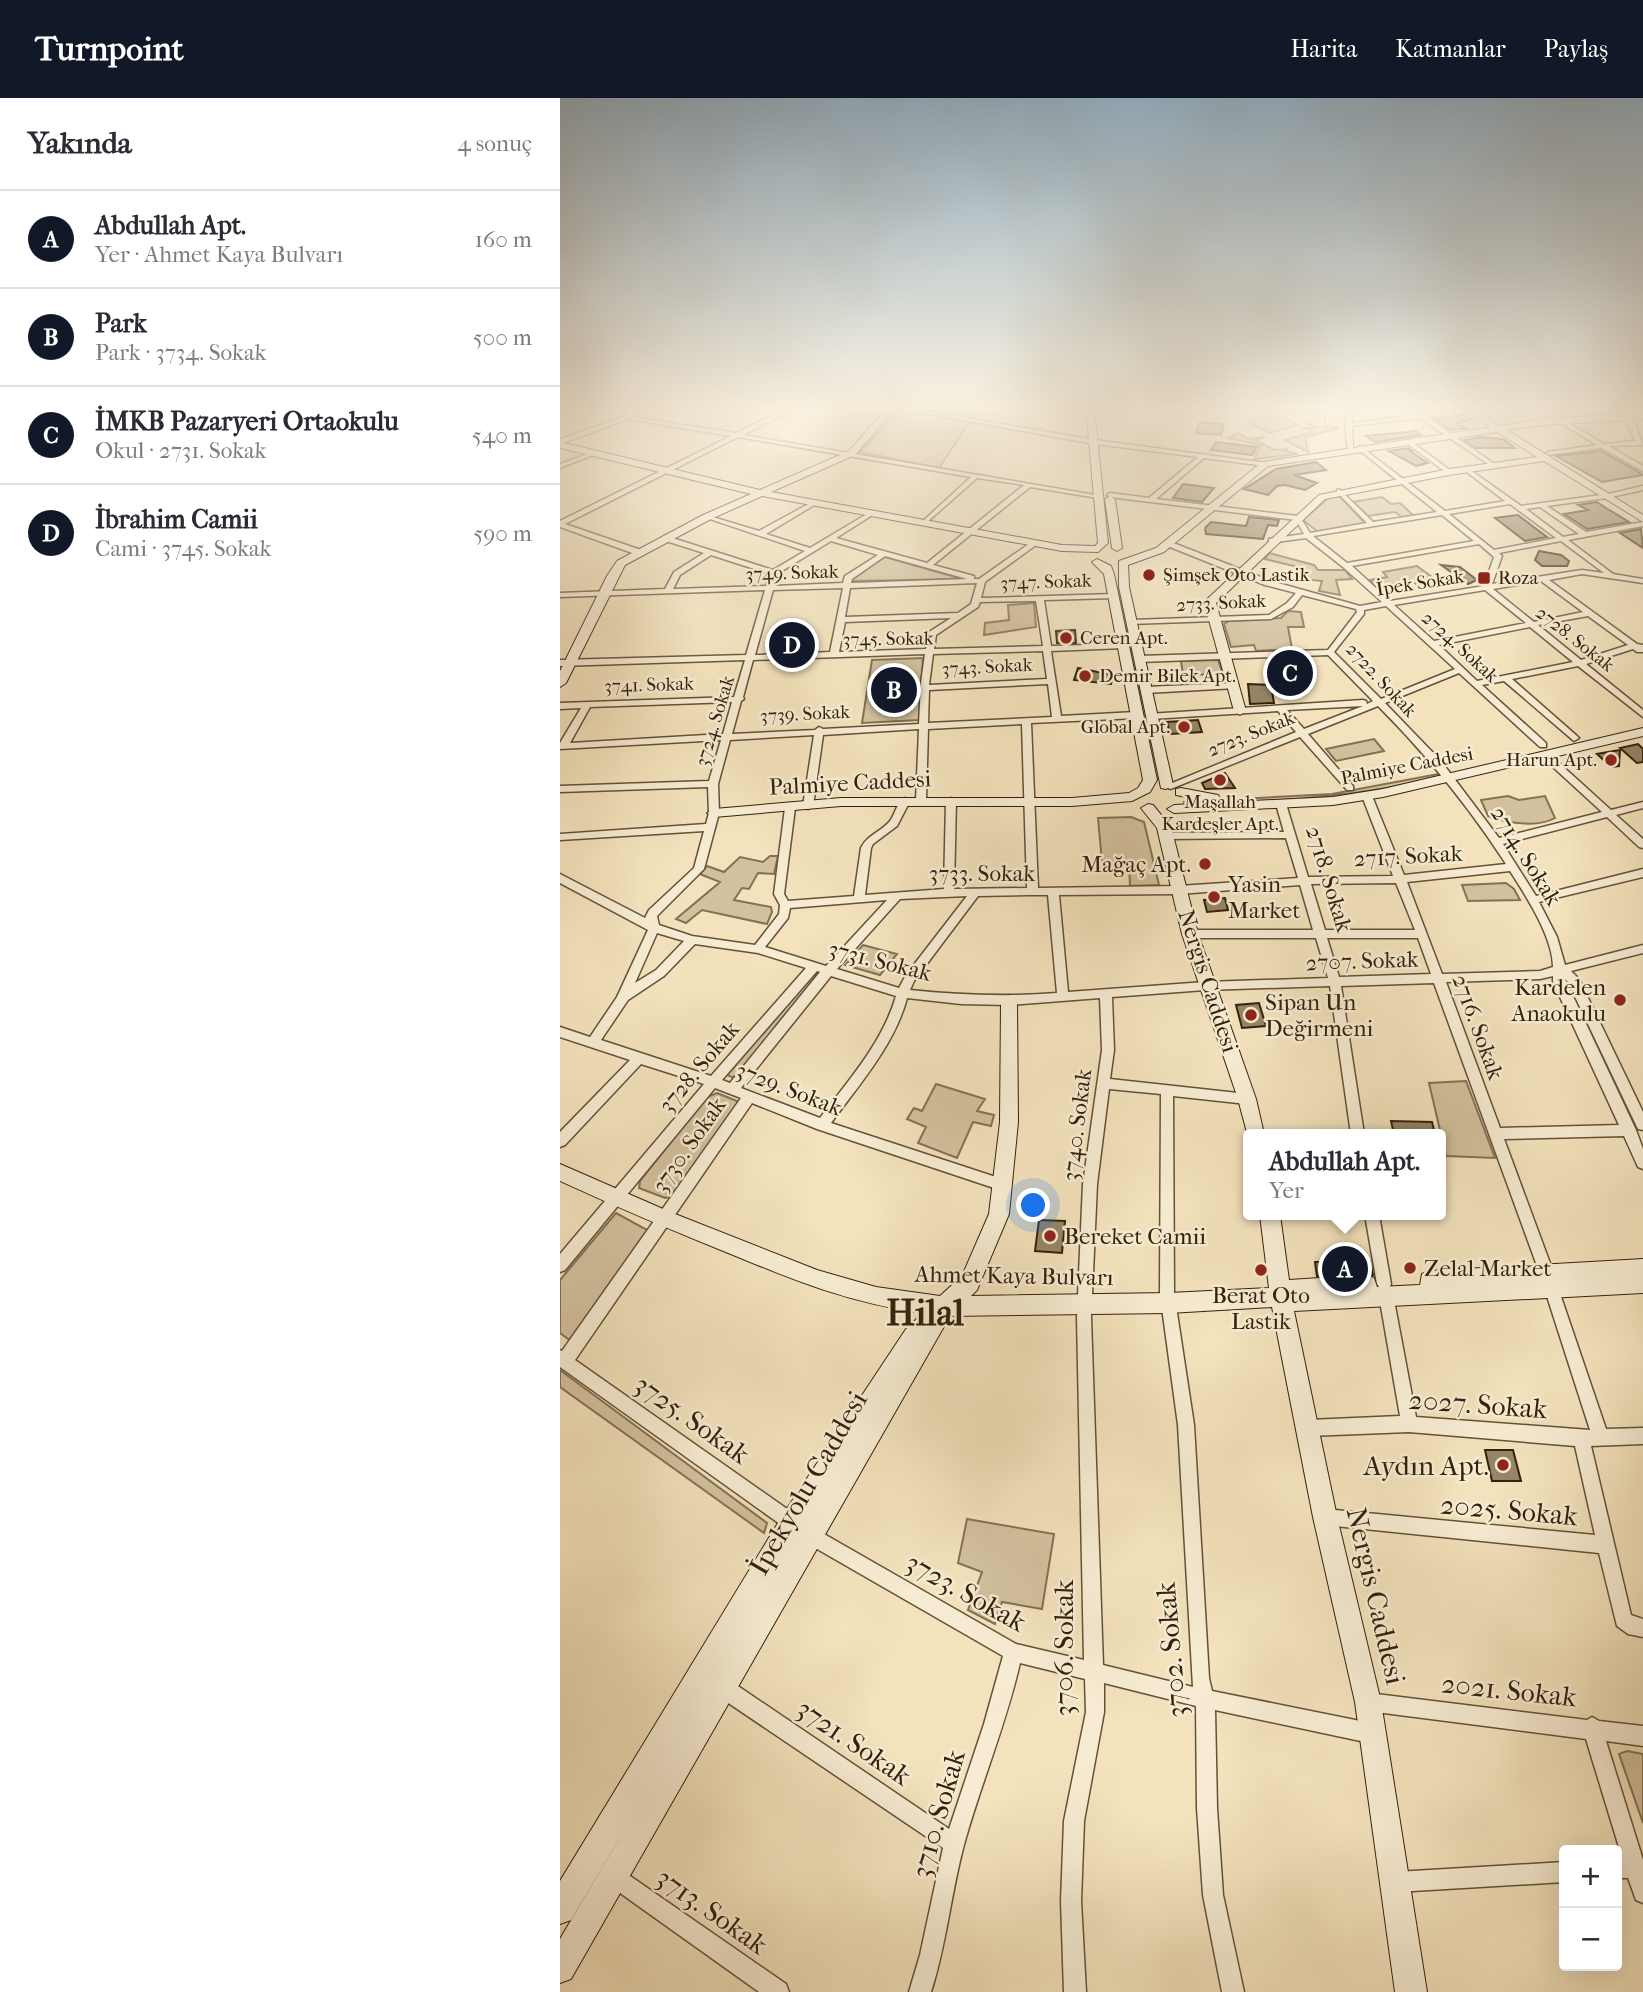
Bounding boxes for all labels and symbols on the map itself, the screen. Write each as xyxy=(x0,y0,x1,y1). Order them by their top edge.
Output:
street label: 3749. Sokak xyxy=(745,560,839,586)
place label: Şimşek Oto Lastik xyxy=(1163,564,1310,586)
street label: İpek Sokak xyxy=(1375,565,1466,601)
marker: Şimşek Oto Lastik xyxy=(1141,567,1157,583)
place label: Roza xyxy=(1498,567,1539,589)
street label: 3747. Sokak xyxy=(1000,569,1092,595)
marker: Roza xyxy=(1476,570,1492,586)
street label: 2733. Sokak xyxy=(1176,590,1267,616)
street label: 2728. Sokak xyxy=(1531,602,1619,677)
street label: 2724. Sokak xyxy=(1417,607,1503,687)
pin: D xyxy=(769,619,815,671)
street label: 3745. Sokak xyxy=(842,627,934,651)
place label: Ceren Apt. xyxy=(1080,627,1168,649)
marker: Ceren Apt. xyxy=(1058,630,1074,646)
street label: 2722. Sokak xyxy=(1341,638,1421,722)
pin: C xyxy=(1267,647,1313,699)
street label: 3743. Sokak xyxy=(941,654,1033,680)
pin: B xyxy=(871,664,917,716)
place label: Demir Bilek Apt. xyxy=(1099,665,1236,687)
marker: Demir Bilek Apt. xyxy=(1077,668,1093,684)
street label: 3741. Sokak xyxy=(604,672,694,698)
street label: 3724. Sokak xyxy=(691,673,739,769)
street label: 3739. Sokak xyxy=(759,701,851,727)
street label: 2723. Sokak xyxy=(1204,707,1298,761)
place label: Global Apt. xyxy=(1081,716,1170,738)
marker: Global Apt. xyxy=(1176,719,1192,735)
street label: Palmiye Caddesi xyxy=(1339,742,1475,790)
place label: Harun Apt. xyxy=(1506,749,1597,771)
marker: Harun Apt. xyxy=(1603,752,1619,768)
street label: Palmiye Caddesi xyxy=(768,765,932,801)
marker: Maşallah Kardeşler Apt. xyxy=(1212,772,1228,788)
place label: Maşallah Kardeşler Apt. xyxy=(1161,791,1279,835)
street label: 2714. Sokak xyxy=(1485,801,1568,912)
street label: 2718. Sokak xyxy=(1300,823,1358,936)
street label: 2717. Sokak xyxy=(1353,840,1464,872)
place label: Mağaç Apt. xyxy=(1081,851,1191,878)
marker: Mağaç Apt. xyxy=(1197,856,1213,872)
street label: 3733. Sokak xyxy=(929,860,1036,887)
place label: Yasin Market xyxy=(1227,871,1300,924)
marker: Yasin Market xyxy=(1206,889,1222,905)
street label: Nergis Caddesi xyxy=(1172,906,1244,1056)
street label: 3731. Sokak xyxy=(826,935,935,987)
street label: 2707. Sokak xyxy=(1305,945,1420,976)
street label: 2716. Sokak xyxy=(1446,970,1510,1085)
place label: Kardelen Anaokulu xyxy=(1510,974,1607,1027)
place label: Sipan Un Değirmeni xyxy=(1265,989,1374,1042)
marker: Kardelen Anaokulu xyxy=(1612,992,1628,1008)
marker: Sipan Un Değirmeni xyxy=(1243,1007,1259,1023)
street label: 3728. Sokak xyxy=(653,1015,746,1118)
street label: 3729. Sokak xyxy=(732,1056,847,1122)
street label: 3740. Sokak xyxy=(1057,1066,1097,1183)
street label: 3730. Sokak xyxy=(646,1091,732,1198)
your location xyxy=(1016,1188,1050,1222)
place label: Bereket Camii xyxy=(1064,1223,1206,1250)
marker: Bereket Camii xyxy=(1042,1228,1058,1244)
pin: A xyxy=(1322,1243,1368,1295)
place label: Zelal Market xyxy=(1424,1255,1552,1282)
marker: Zelal Market xyxy=(1402,1260,1418,1276)
street label: Ahmet Kaya Bulvarı xyxy=(913,1261,1114,1291)
marker: Berat Oto Lastik xyxy=(1253,1262,1269,1278)
place label: Berat Oto Lastik xyxy=(1212,1282,1310,1335)
district label: Hilal xyxy=(886,1291,965,1335)
street label: 3725. Sokak xyxy=(628,1367,756,1471)
street label: 2027. Sokak xyxy=(1408,1383,1549,1425)
street label: İpekyolu Caddesi xyxy=(742,1385,874,1581)
place label: Aydın Apt. xyxy=(1363,1449,1489,1482)
marker: Aydın Apt. xyxy=(1495,1457,1511,1473)
street label: 2025. Sokak xyxy=(1439,1488,1580,1532)
street label: Nergis Caddesi xyxy=(1340,1504,1412,1688)
street label: 3723. Sokak xyxy=(900,1545,1032,1639)
street label: 3706. Sokak xyxy=(1047,1579,1080,1717)
street label: 3702. Sokak xyxy=(1149,1580,1193,1719)
street label: 2021. Sokak xyxy=(1440,1666,1579,1714)
street label: 3721. Sokak xyxy=(791,1692,918,1793)
street label: 3710. Sokak xyxy=(904,1746,972,1882)
street label: 3713. Sokak xyxy=(650,1861,774,1962)

